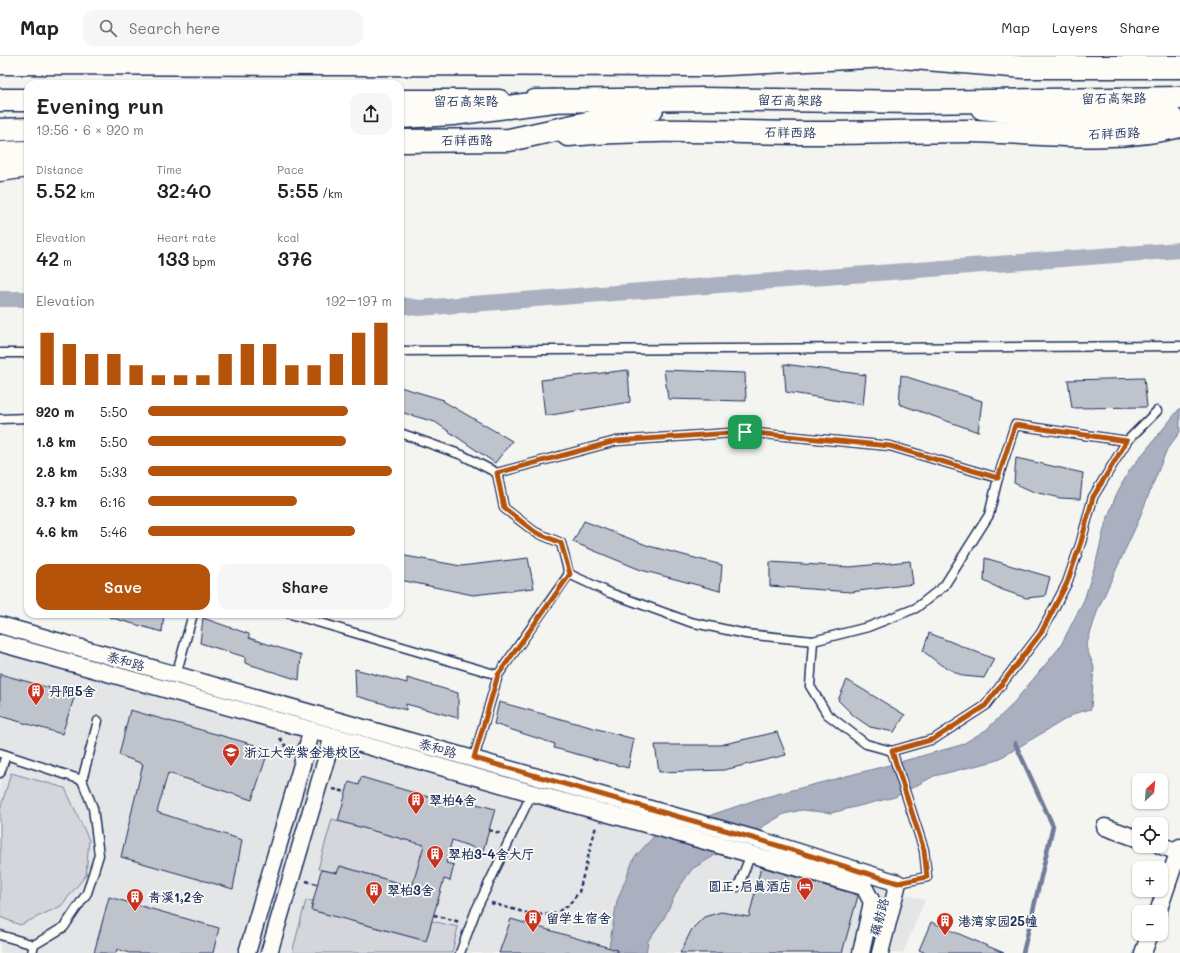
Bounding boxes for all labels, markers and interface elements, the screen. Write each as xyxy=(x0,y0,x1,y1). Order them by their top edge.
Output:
search box xyxy=(83,10,363,46)
text: Map xyxy=(20,15,59,40)
icon: search xyxy=(97,17,119,39)
text: Search here xyxy=(129,18,220,38)
text: Map xyxy=(1001,18,1030,37)
text: Layers xyxy=(1052,18,1098,37)
text: Share xyxy=(1120,18,1160,37)
street label: 留石高架路 xyxy=(1081,88,1147,107)
street label: 留石高架路 xyxy=(757,90,823,109)
text: Evening run xyxy=(36,91,164,120)
street label: 留石高架路 xyxy=(433,92,499,109)
button: share xyxy=(350,93,392,135)
text: 19:56 · 6 × 920 m xyxy=(36,121,144,138)
street label: 石祥西路 xyxy=(764,123,816,140)
street label: 石祥西路 xyxy=(1088,123,1140,142)
street label: 石祥西路 xyxy=(441,131,493,148)
text: Distance xyxy=(36,162,83,177)
text: Time xyxy=(157,162,182,177)
text: Pace xyxy=(277,162,304,177)
text: 5.52 xyxy=(36,177,77,203)
text: 32:40 xyxy=(157,177,211,203)
text: 5:55 xyxy=(277,177,319,203)
text: km xyxy=(77,186,95,201)
text: /km xyxy=(319,186,343,201)
text: Elevation xyxy=(36,230,85,245)
text: Heart rate xyxy=(157,230,216,245)
text: kcal xyxy=(277,230,299,245)
text: 42 xyxy=(36,245,60,271)
text: 133 xyxy=(157,245,189,271)
text: 376 xyxy=(277,245,312,271)
text: m xyxy=(60,254,72,269)
text: bpm xyxy=(189,254,215,269)
text: Elevation xyxy=(36,292,94,309)
text: 192–197 m xyxy=(325,292,392,309)
text: 920 m xyxy=(36,403,74,420)
text: 5:50 xyxy=(100,403,127,420)
pin xyxy=(728,415,762,449)
icon: arrive xyxy=(734,421,756,443)
text: 1.8 km xyxy=(36,433,76,450)
text: 5:50 xyxy=(100,433,127,450)
text: 2.8 km xyxy=(36,463,77,480)
text: 5:33 xyxy=(100,463,127,480)
text: 3.7 km xyxy=(36,493,77,510)
text: 6:16 xyxy=(100,493,126,510)
text: 4.6 km xyxy=(36,523,78,540)
text: 5:46 xyxy=(100,523,127,540)
button: Save xyxy=(36,564,210,610)
button: Share xyxy=(218,564,392,610)
street label: 泰和路 xyxy=(105,647,147,674)
building icon: 丹阳5舍 xyxy=(26,681,46,706)
place label: 丹阳5舍 xyxy=(49,682,96,699)
street label: 泰和路 xyxy=(417,734,459,761)
school or university icon: 浙江大学紫金港校区 xyxy=(221,742,241,767)
place label: 浙江大学紫金港校区 xyxy=(244,743,361,760)
north arrow xyxy=(1132,773,1168,809)
map controls xyxy=(1132,773,1168,941)
building icon: 翠柏4舍 xyxy=(406,790,426,815)
place label: 翠柏4舍 xyxy=(429,791,476,808)
button: locate xyxy=(1132,817,1168,853)
building icon: 翠柏3-4舍大厅 xyxy=(425,844,445,869)
place label: 翠柏3-4舍大厅 xyxy=(448,845,535,862)
button: + xyxy=(1132,861,1168,897)
hotel icon: 圆正·启真酒店 xyxy=(795,876,815,901)
place label: 圆正·启真酒店 xyxy=(708,877,792,894)
building icon: 翠柏3舍 xyxy=(364,880,384,905)
place label: 翠柏3舍 xyxy=(387,881,434,898)
building icon: 青溪1,2舍 xyxy=(125,887,145,912)
place label: 青溪1,2舍 xyxy=(148,888,204,905)
street label: 藕舫路 xyxy=(865,896,892,938)
button: − xyxy=(1132,905,1168,941)
building icon: 留学生宿舍 xyxy=(523,908,543,933)
place label: 留学生宿舍 xyxy=(546,909,611,926)
building icon: 港湾家园25幢 xyxy=(935,911,955,936)
place label: 港湾家园25幢 xyxy=(958,912,1038,929)

